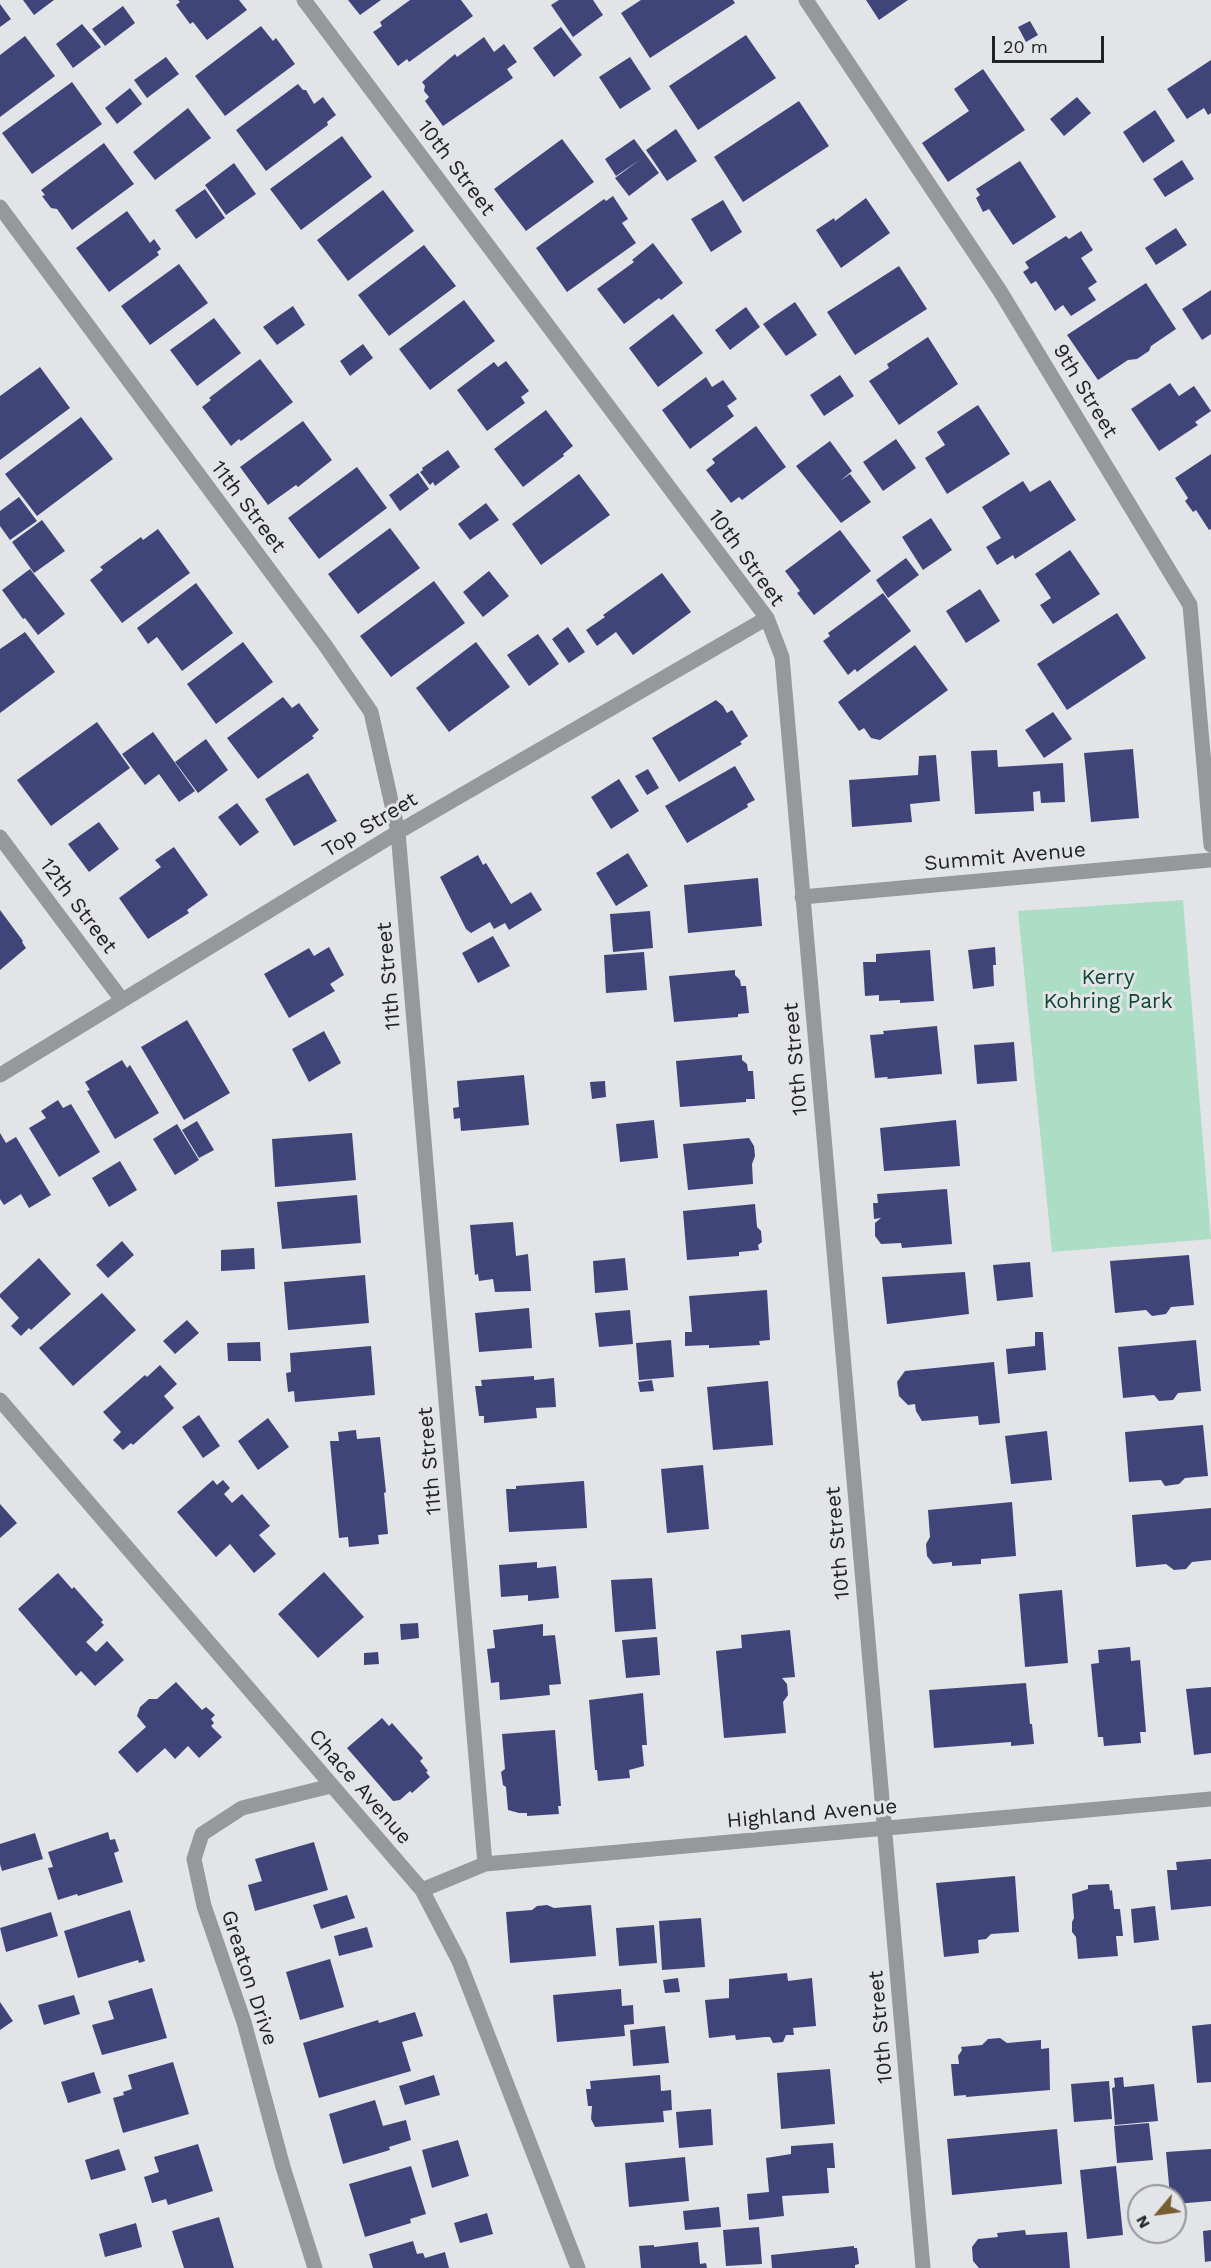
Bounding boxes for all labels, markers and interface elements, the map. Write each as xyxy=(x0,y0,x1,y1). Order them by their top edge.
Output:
scale bar xyxy=(995,24,1108,62)
text: 20 m xyxy=(1003,36,1048,57)
street label: 10th Street xyxy=(412,115,500,221)
street label: 9th Street xyxy=(1047,339,1123,443)
street label: 11th Street xyxy=(205,456,291,558)
street label: 10th Street xyxy=(702,505,790,611)
street label: Top Street xyxy=(318,787,422,863)
street label: Summit Avenue xyxy=(923,837,1087,877)
street label: 12th Street xyxy=(34,853,122,959)
street label: 11th Street xyxy=(372,921,406,1031)
park label: Kerry Kohring Park xyxy=(1043,965,1173,1015)
street label: 10th Street xyxy=(779,1001,813,1117)
street label: 11th Street xyxy=(413,1406,447,1516)
street label: 10th Street xyxy=(821,1485,855,1601)
street label: Chace Avenue xyxy=(303,1724,417,1850)
street label: Highland Avenue xyxy=(726,1794,898,1834)
street label: Greaton Drive xyxy=(215,1907,283,2049)
street label: 10th Street xyxy=(864,1969,898,2085)
north arrow xyxy=(1127,2184,1187,2244)
text: N xyxy=(1131,2212,1154,2232)

